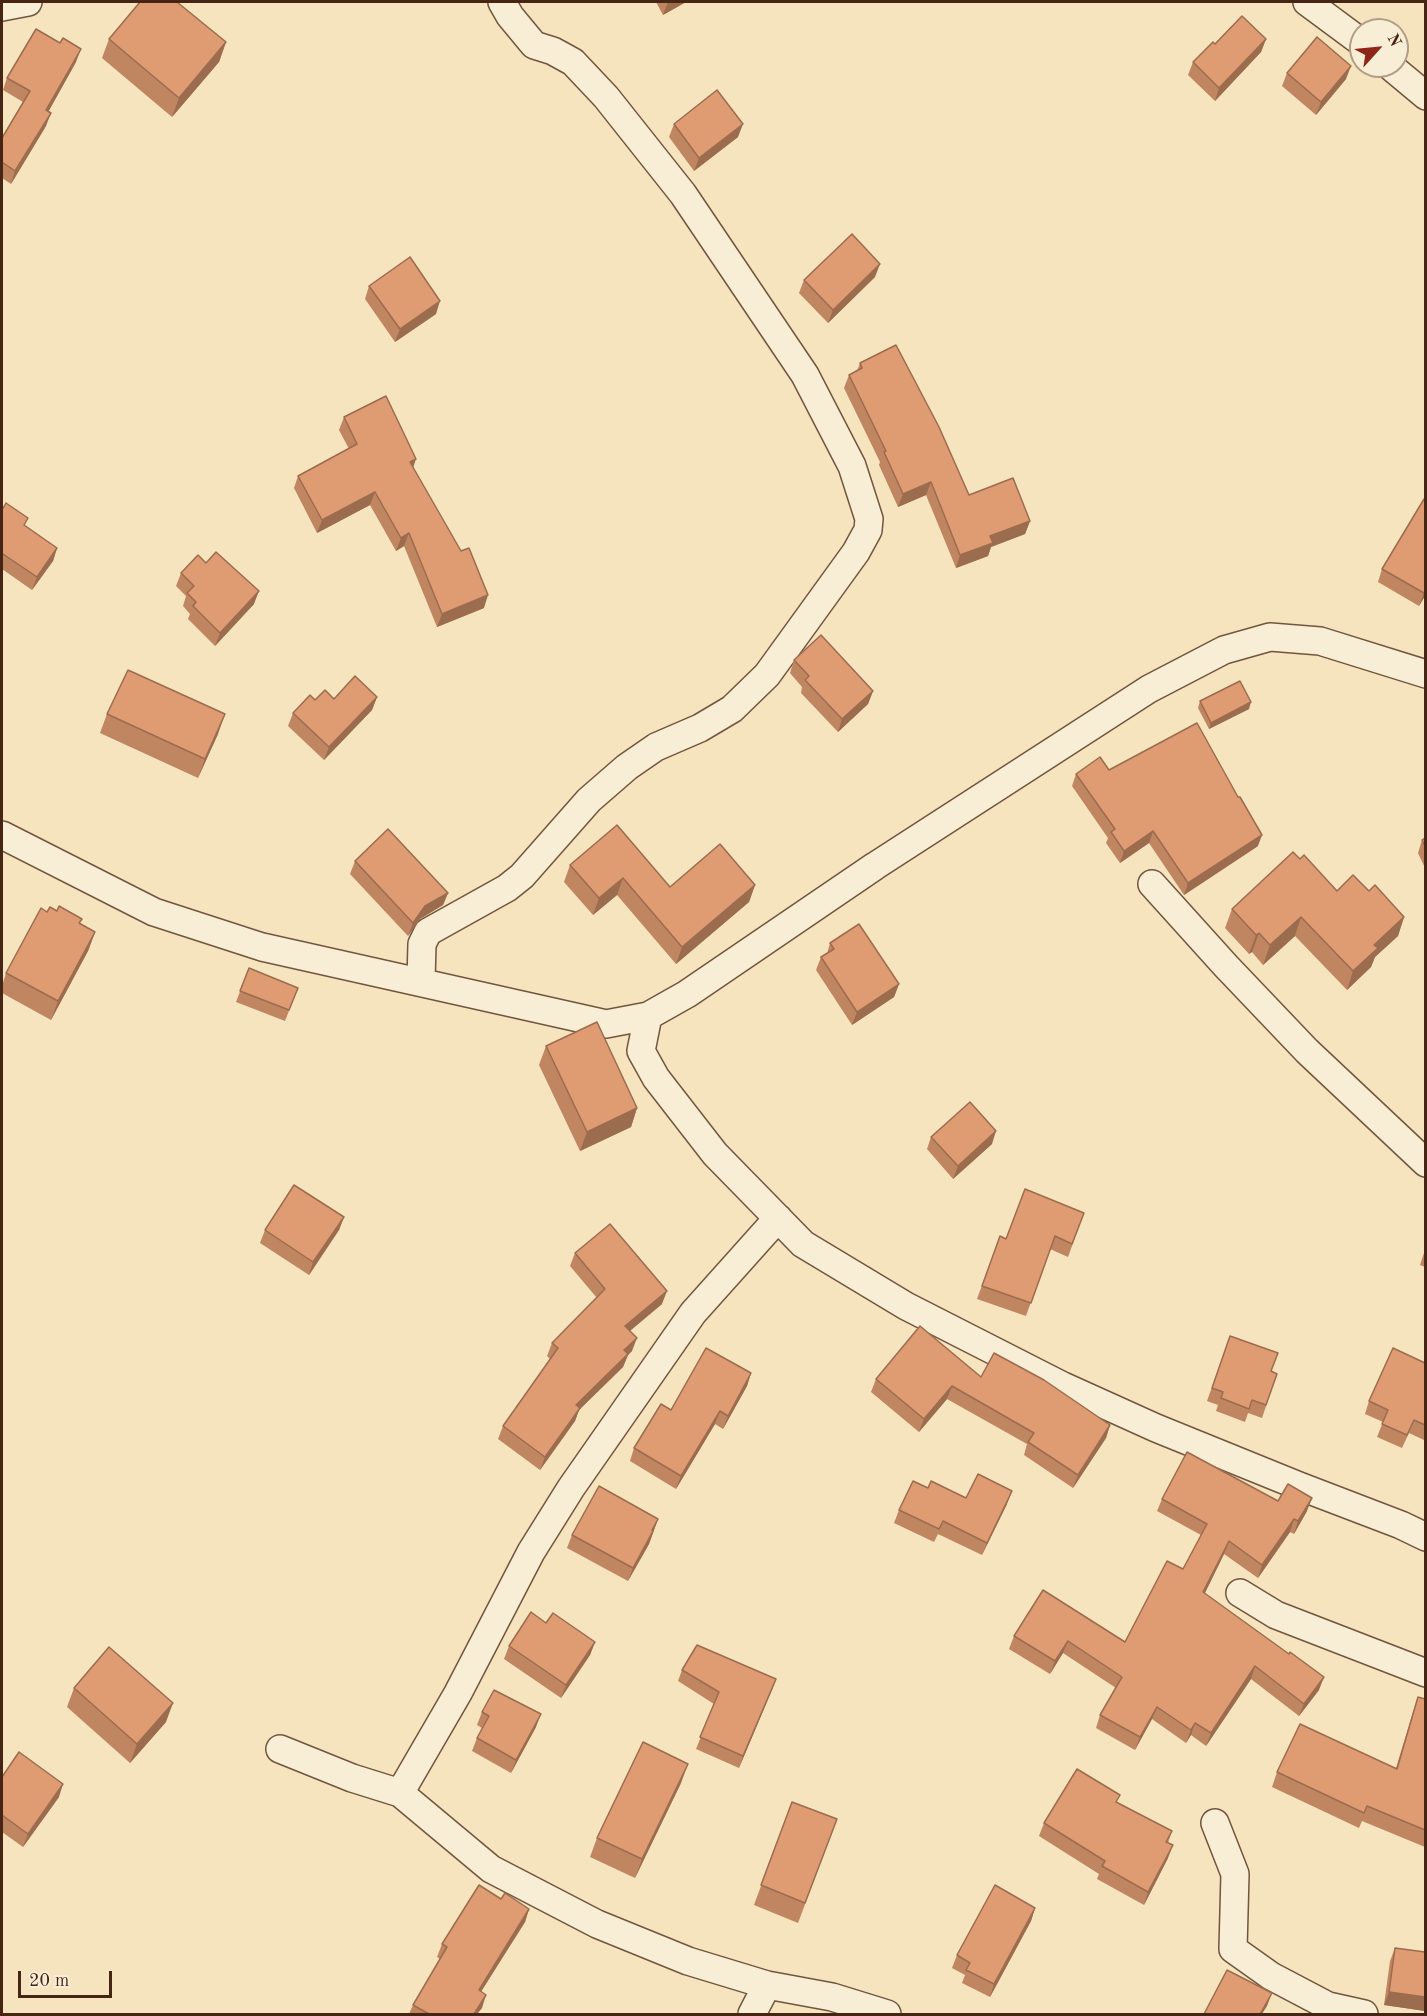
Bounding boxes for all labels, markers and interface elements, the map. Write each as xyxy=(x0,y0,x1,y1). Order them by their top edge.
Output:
north arrow xyxy=(1349,18,1409,78)
text: N xyxy=(1383,32,1403,50)
scale bar xyxy=(21,1959,116,1997)
text: 20 m xyxy=(29,1972,69,1990)

